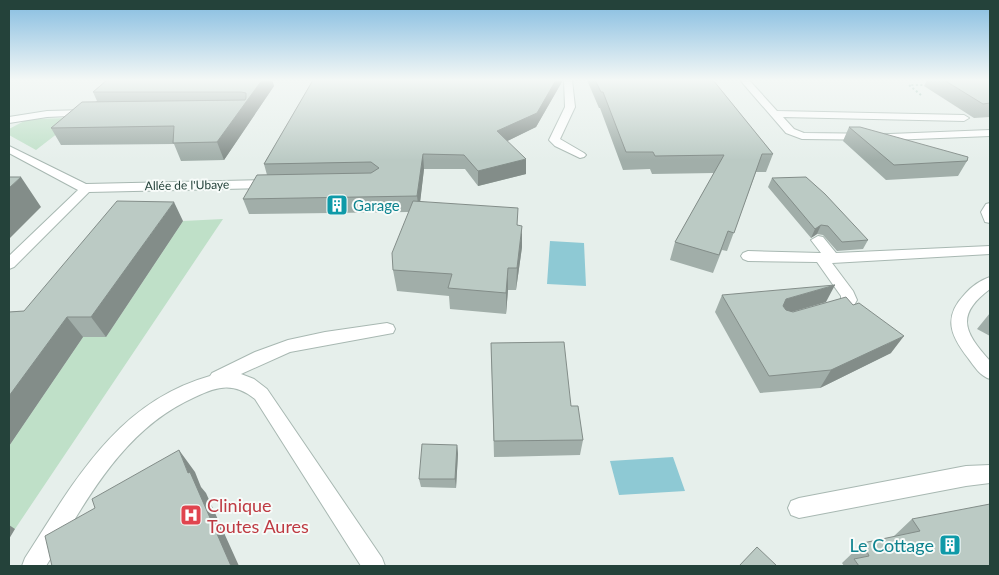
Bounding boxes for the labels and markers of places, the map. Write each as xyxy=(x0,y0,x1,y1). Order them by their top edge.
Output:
building icon: Garage xyxy=(325,193,349,217)
place label: Garage xyxy=(353,196,400,214)
place label: Clinique Toutes Aures xyxy=(207,494,309,537)
hospital icon: Clinique Toutes Aures xyxy=(179,503,203,527)
building icon: Le Cottage xyxy=(938,533,962,557)
place label: Le Cottage xyxy=(849,534,934,556)

